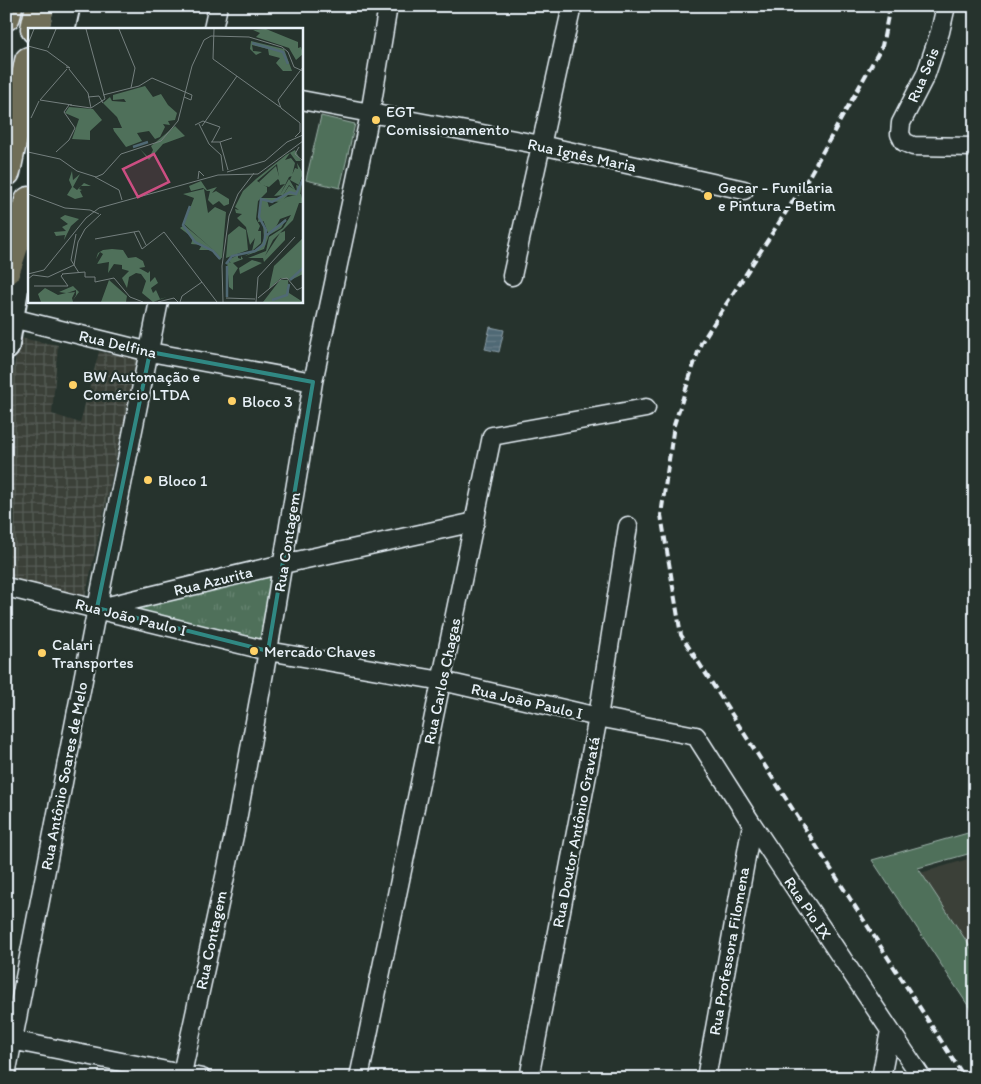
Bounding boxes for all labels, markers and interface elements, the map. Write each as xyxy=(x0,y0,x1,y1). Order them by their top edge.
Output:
inset map xyxy=(28,28,302,302)
street label: Rua Seis xyxy=(903,45,943,105)
place label: EGT Comissionamento xyxy=(386,102,509,139)
marker: EGT Comissionamento xyxy=(370,114,382,126)
street label: Rua Ignês Maria xyxy=(526,134,639,176)
place label: Gecar - Funilaria e Pintura - Betim xyxy=(718,178,836,215)
marker: Gecar - Funilaria e Pintura - Betim xyxy=(702,190,714,202)
street label: Rua Delfina xyxy=(77,326,159,362)
place label: BW Automação e Comércio LTDA xyxy=(83,367,200,404)
marker: BW Automação e Comércio LTDA xyxy=(67,379,79,391)
place label: Bloco 3 xyxy=(242,392,293,411)
marker: Bloco 3 xyxy=(226,395,238,407)
place label: Bloco 1 xyxy=(158,471,208,490)
marker: Bloco 1 xyxy=(142,474,154,486)
street label: Rua Contagem xyxy=(270,490,304,593)
street label: Rua Azurita xyxy=(172,562,255,600)
street label: Rua João Paulo I xyxy=(73,594,189,640)
street label: Rua Carlos Chagas xyxy=(419,616,465,746)
place label: Calari Transportes xyxy=(52,635,134,672)
place label: Mercado Chaves xyxy=(264,642,376,661)
marker: Mercado Chaves xyxy=(248,645,260,657)
marker: Calari Transportes xyxy=(36,647,48,659)
street label: Rua João Paulo I xyxy=(469,679,585,723)
street label: Rua Antônio Soares de Melo xyxy=(36,680,92,872)
street label: Rua Doutor Antônio Gravatá xyxy=(548,734,604,929)
street label: Rua Professora Filomena xyxy=(705,865,753,1037)
street label: Rua Pio IX xyxy=(780,873,836,943)
street label: Rua Contagem xyxy=(191,888,231,991)

